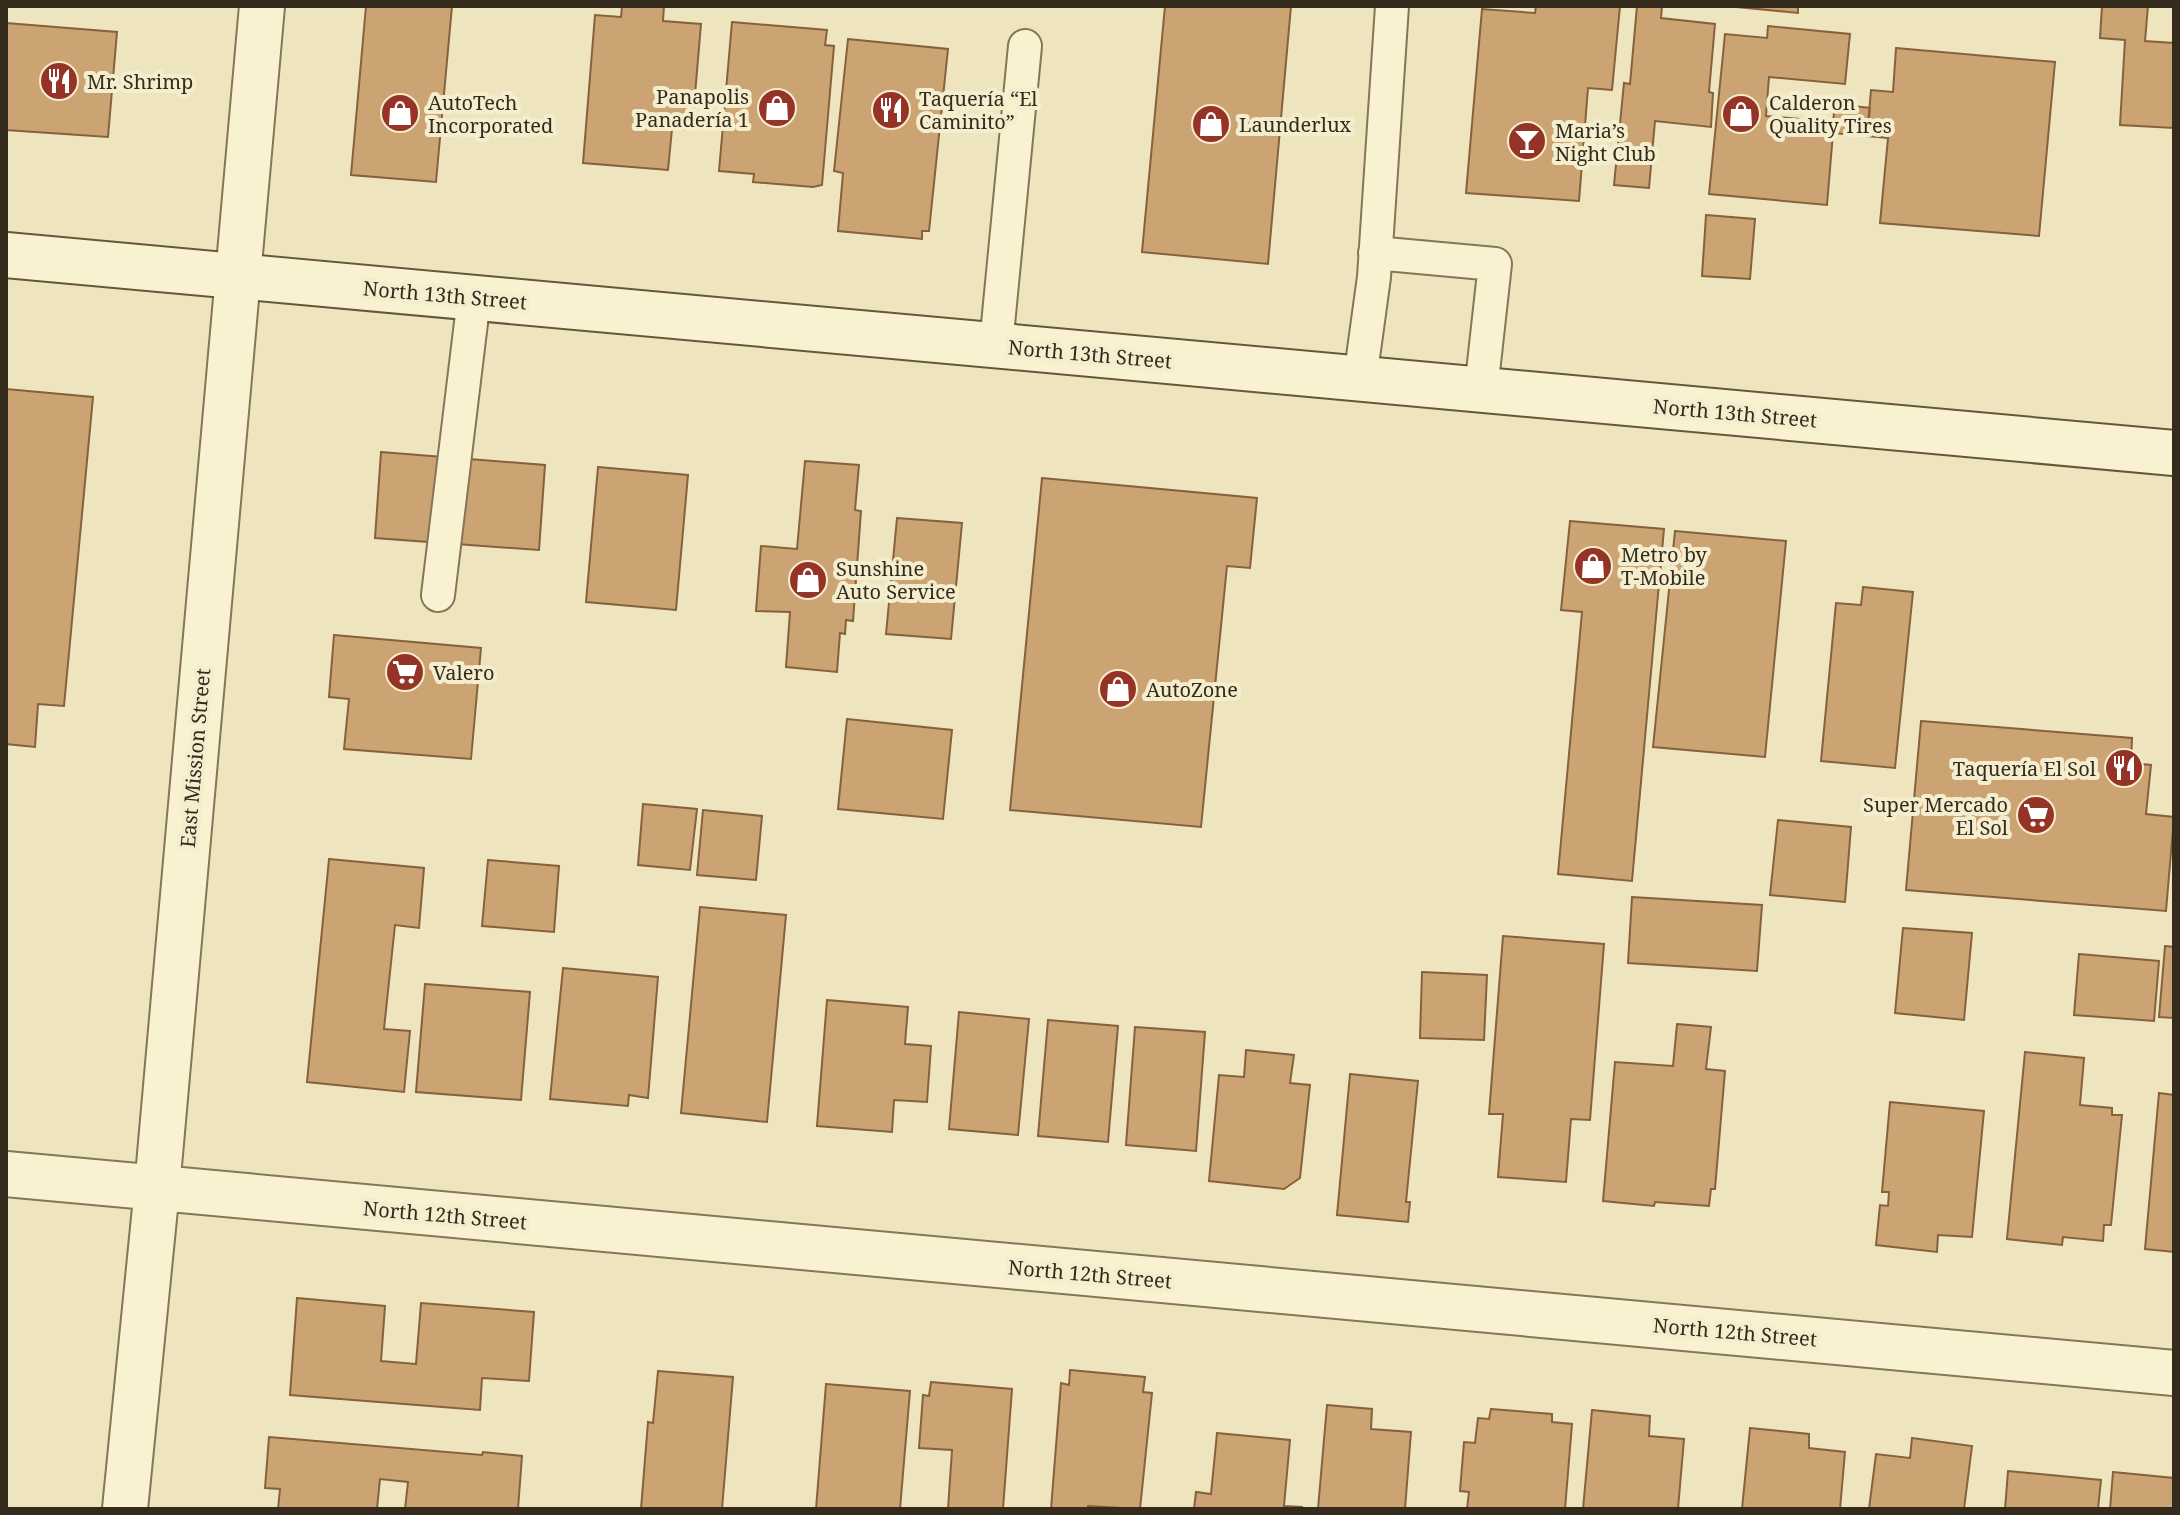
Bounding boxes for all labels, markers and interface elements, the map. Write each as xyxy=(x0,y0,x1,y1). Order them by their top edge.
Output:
restaurant icon: Mr. Shrimp xyxy=(38,60,80,102)
place label: Mr. Shrimp xyxy=(87,68,193,95)
place label: Panapolis Panadería 1 xyxy=(635,83,749,133)
place label: Taquería “El Caminito” xyxy=(919,85,1038,135)
shop icon: Panapolis Panadería 1 xyxy=(756,87,798,129)
place label: AutoTech Incorporated xyxy=(428,89,553,139)
restaurant icon: Taquería “El Caminito” xyxy=(870,89,912,131)
place label: Calderon Quality Tires xyxy=(1769,89,1892,139)
shop icon: AutoTech Incorporated xyxy=(379,92,421,134)
shop icon: Calderon Quality Tires xyxy=(1720,93,1762,135)
shop icon: Launderlux xyxy=(1190,103,1232,145)
place label: Launderlux xyxy=(1239,111,1352,138)
place label: Maria’s Night Club xyxy=(1555,117,1656,167)
bar icon: Maria’s Night Club xyxy=(1506,120,1548,162)
street label: North 13th Street xyxy=(362,274,528,316)
street label: North 13th Street xyxy=(1007,333,1173,375)
street label: North 13th Street xyxy=(1652,392,1818,434)
place label: Metro by T-Mobile xyxy=(1621,541,1708,591)
shop icon: Metro by T-Mobile xyxy=(1572,545,1614,587)
place label: Sunshine Auto Service xyxy=(836,555,956,605)
shop icon: Sunshine Auto Service xyxy=(787,559,829,601)
supermarket icon: Valero xyxy=(384,651,426,693)
place label: Valero xyxy=(433,659,494,686)
street label: East Mission Street xyxy=(174,667,216,849)
shop icon: AutoZone xyxy=(1097,668,1139,710)
place label: AutoZone xyxy=(1146,676,1238,703)
restaurant icon: Taquería El Sol xyxy=(2103,747,2145,789)
place label: Taquería El Sol xyxy=(1953,755,2096,782)
place label: Super Mercado El Sol xyxy=(1863,791,2008,841)
supermarket icon: Super Mercado El Sol xyxy=(2015,794,2057,836)
street label: North 12th Street xyxy=(362,1194,528,1236)
street label: North 12th Street xyxy=(1007,1253,1173,1295)
street label: North 12th Street xyxy=(1652,1311,1818,1353)

